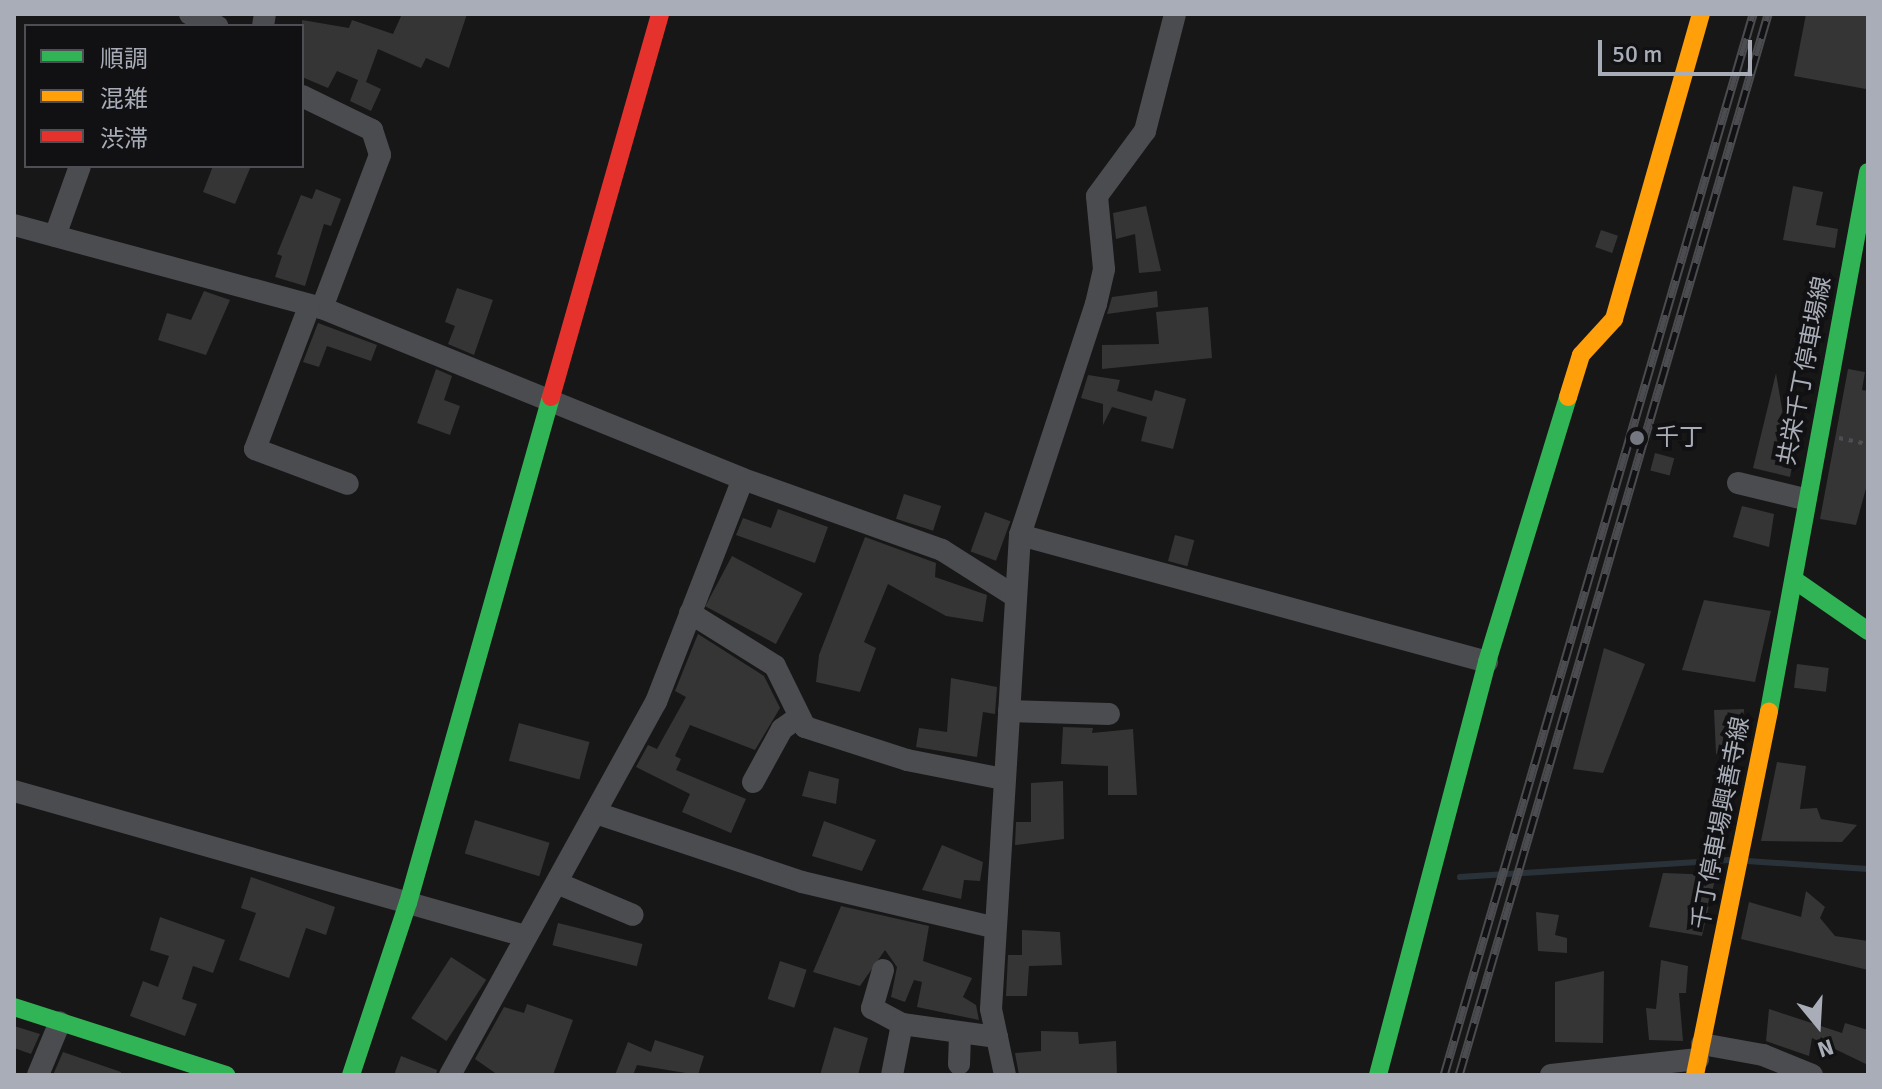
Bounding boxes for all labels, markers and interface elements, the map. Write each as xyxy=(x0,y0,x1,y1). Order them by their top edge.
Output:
legend xyxy=(24,24,304,168)
scale bar xyxy=(1602,24,1756,74)
text: 50 m xyxy=(1612,39,1662,69)
text: 順調 xyxy=(100,44,148,74)
text: 混雑 xyxy=(100,84,148,114)
text: 渋滞 xyxy=(100,124,148,154)
street label: 共栄千丁停車場線 xyxy=(1773,274,1837,468)
place label: 千丁 xyxy=(1655,424,1703,452)
marker: 千丁 xyxy=(1626,427,1648,449)
street label: 千丁停車場興善寺線 xyxy=(1686,714,1756,932)
north arrow xyxy=(1778,985,1858,1065)
text: N xyxy=(1814,1033,1837,1064)

